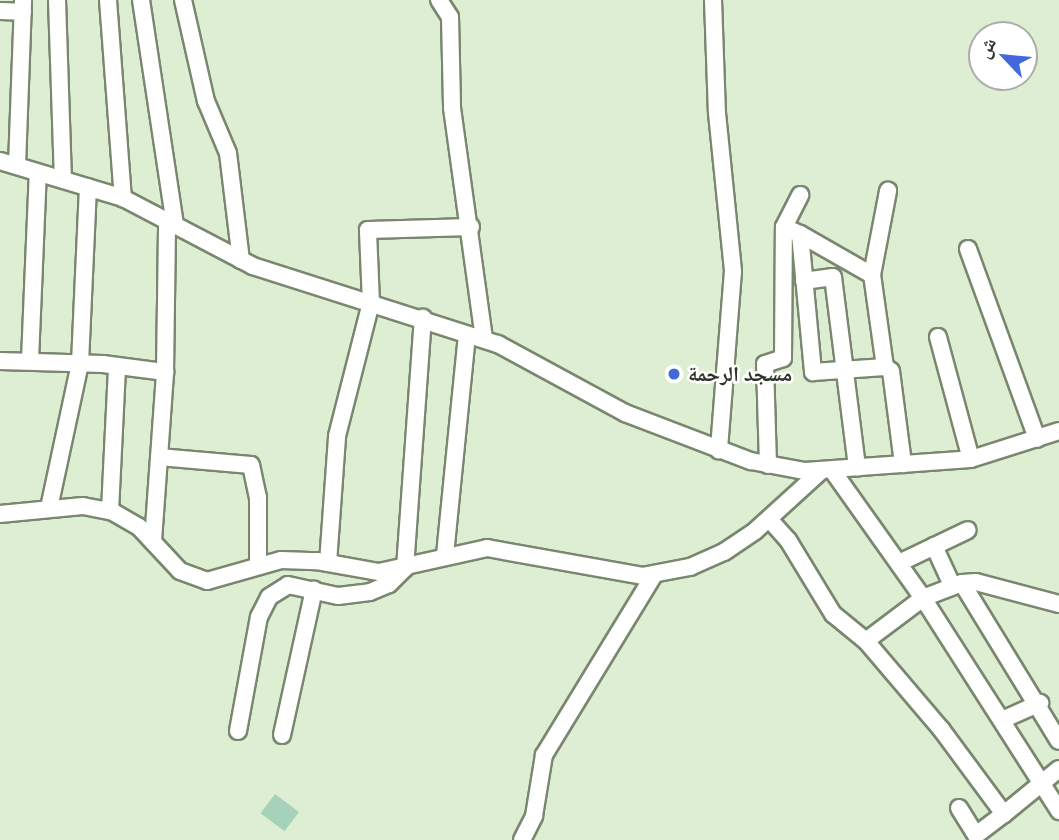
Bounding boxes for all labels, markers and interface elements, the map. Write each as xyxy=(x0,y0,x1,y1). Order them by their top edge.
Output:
north arrow xyxy=(968,21,1038,91)
text: ش xyxy=(972,34,1000,62)
place label: مسجد الرحمة xyxy=(688,361,792,387)
marker: مسجد الرحمة xyxy=(666,366,682,382)

